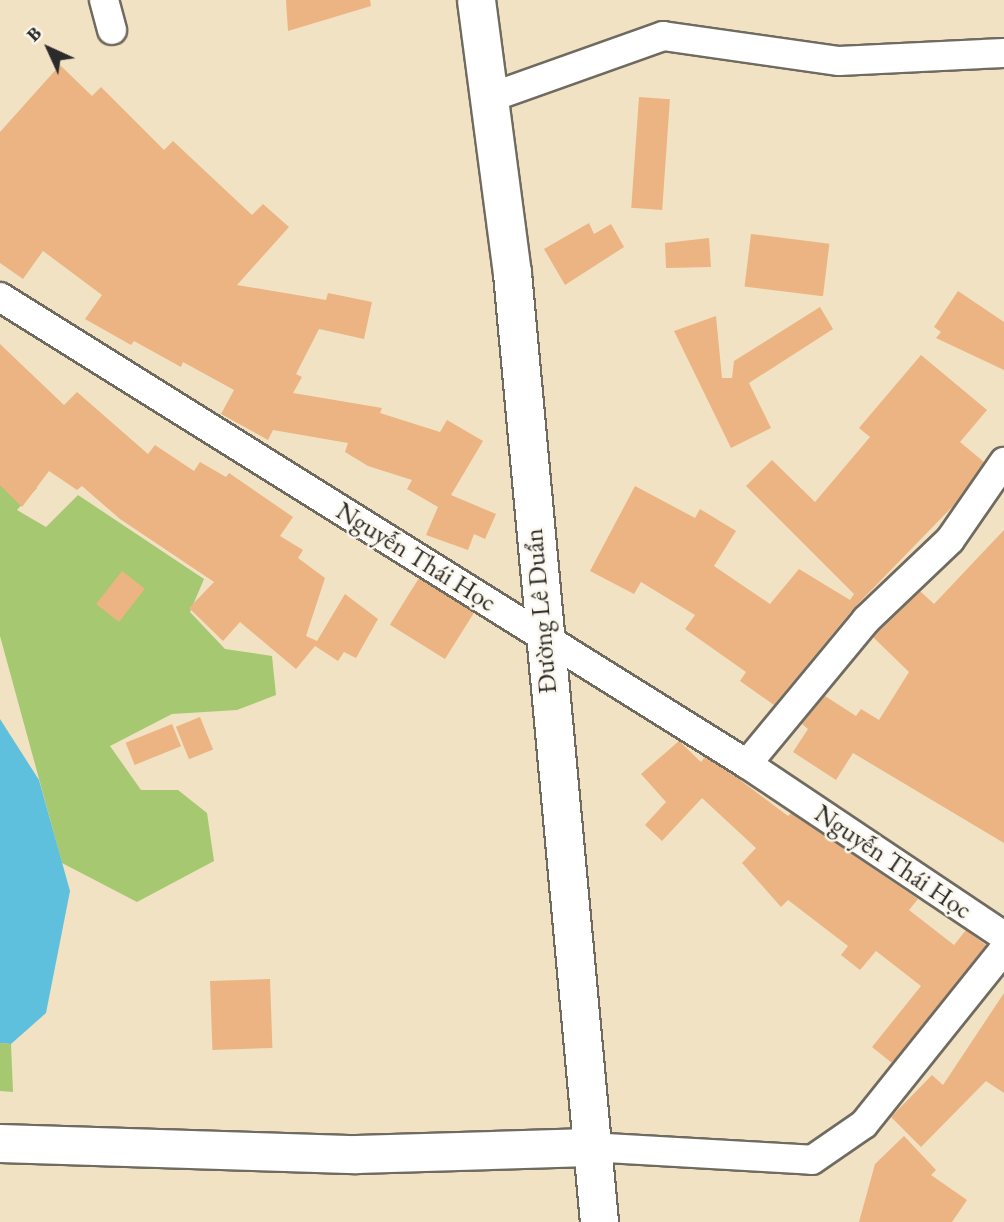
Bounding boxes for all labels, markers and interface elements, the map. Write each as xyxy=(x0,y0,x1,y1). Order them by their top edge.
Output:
north arrow xyxy=(14,14,84,84)
text: B xyxy=(21,21,47,47)
street label: Nguyễn Thái Học xyxy=(330,495,502,619)
street label: Đường Lê Duẩn xyxy=(518,527,564,695)
street label: Nguyễn Thái Học xyxy=(809,798,977,926)

